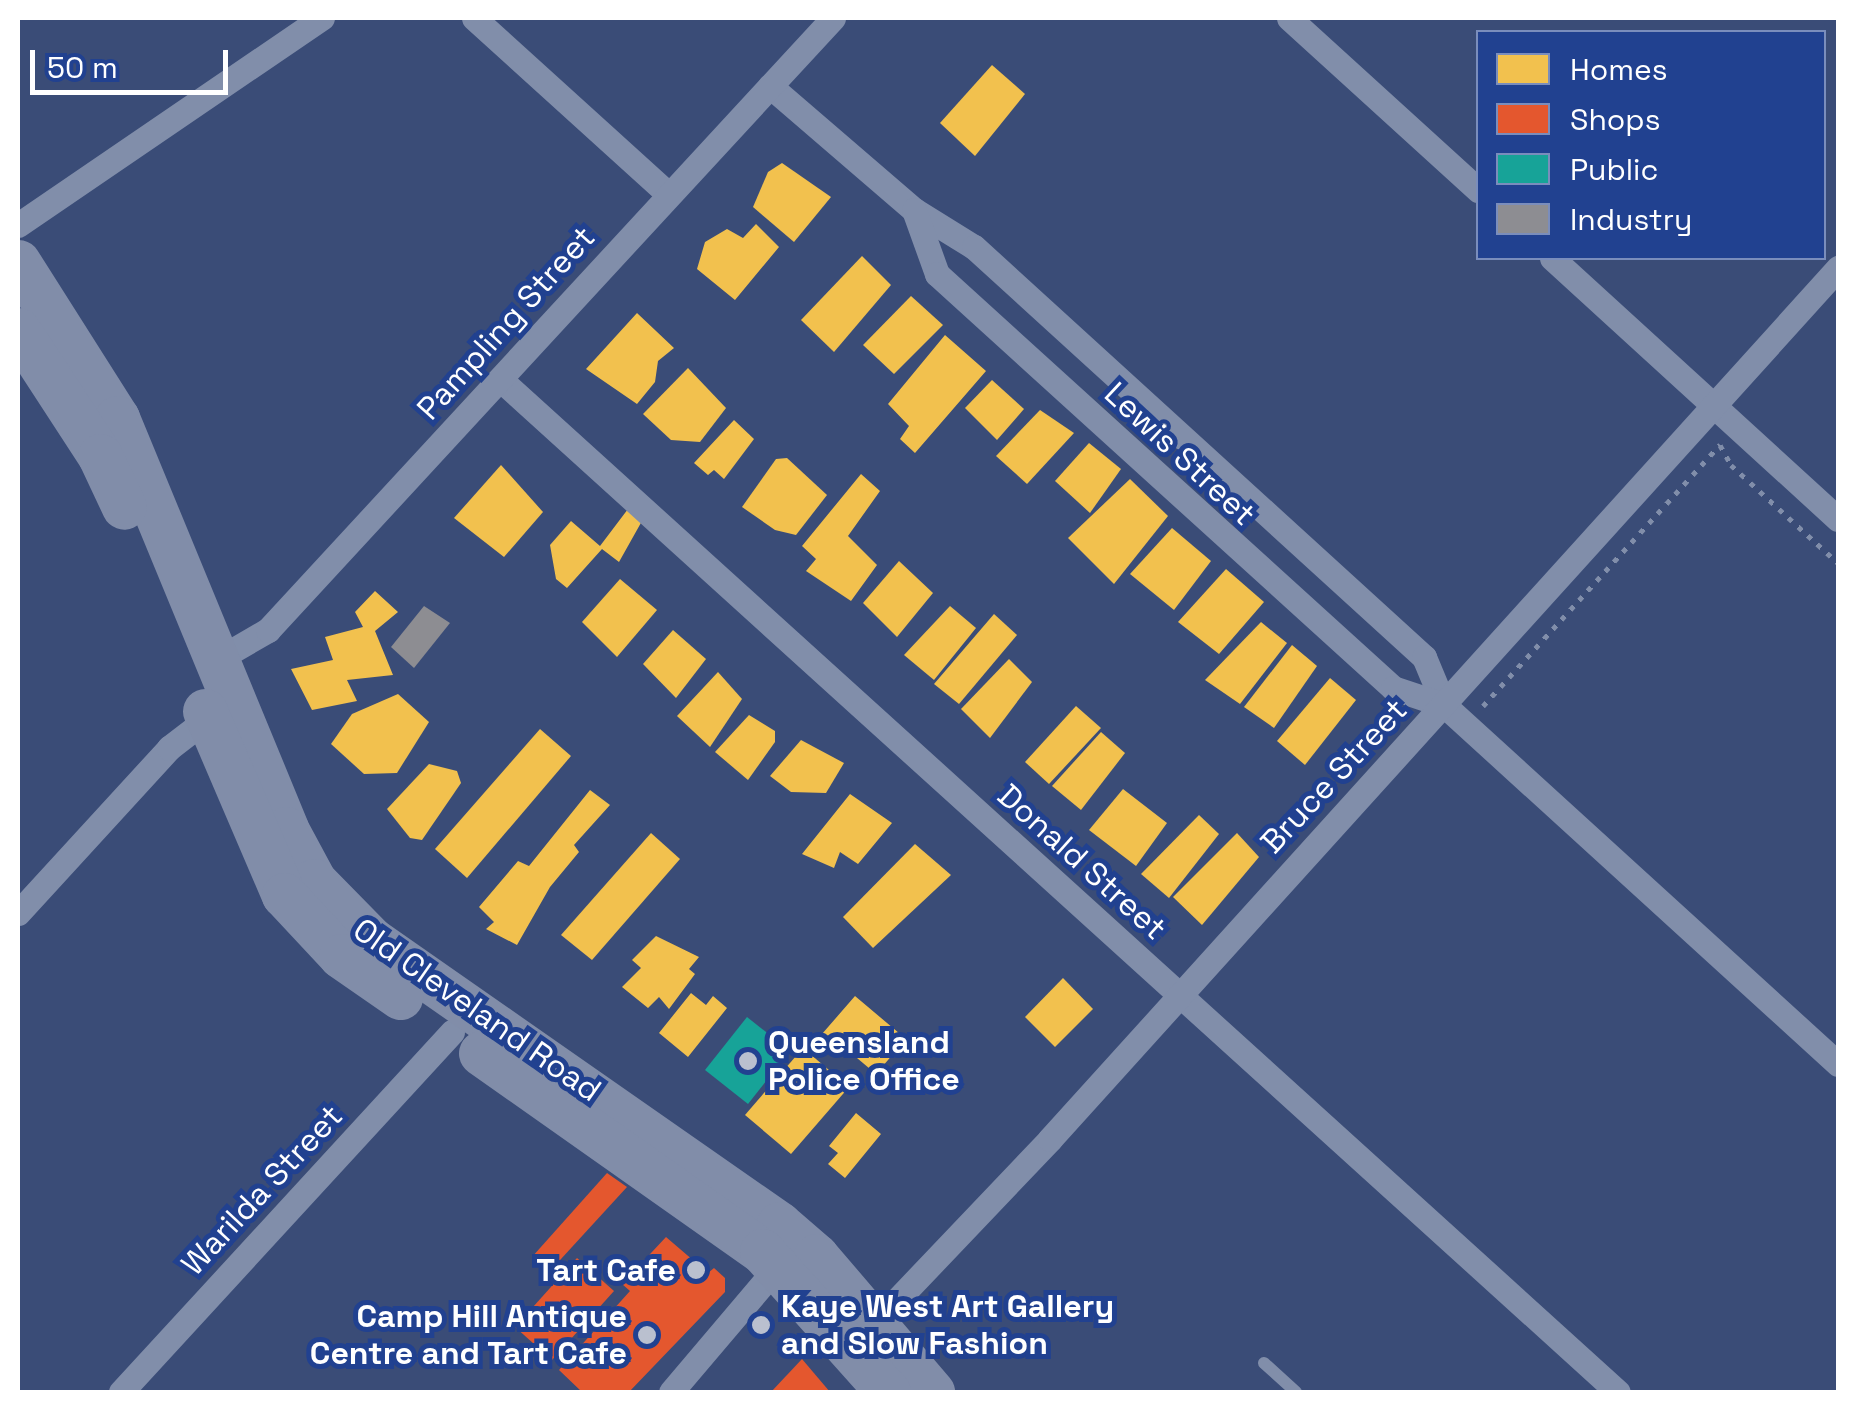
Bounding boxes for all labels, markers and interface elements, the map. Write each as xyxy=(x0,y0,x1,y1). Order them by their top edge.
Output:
scale bar xyxy=(35,30,232,92)
legend xyxy=(1476,30,1826,260)
text: 50 m xyxy=(47,48,118,87)
text: Homes xyxy=(1570,50,1668,89)
text: Shops xyxy=(1570,100,1660,139)
text: Public xyxy=(1570,150,1658,189)
text: Industry xyxy=(1570,200,1692,239)
street label: Pampling Street xyxy=(409,218,603,428)
street label: Lewis Street xyxy=(1097,374,1263,534)
street label: Bruce Street xyxy=(1253,691,1415,861)
street label: Donald Street xyxy=(990,776,1174,948)
street label: Old Cleveland Road xyxy=(346,910,608,1110)
place label: Queensland Police Office xyxy=(768,1024,960,1099)
marker: Queensland Police Office xyxy=(737,1050,759,1072)
street label: Warilda Street xyxy=(173,1097,351,1283)
place label: Tart Cafe xyxy=(536,1251,676,1289)
marker: Tart Cafe xyxy=(685,1259,707,1281)
place label: Kaye West Art Gallery and Slow Fashion xyxy=(781,1288,1115,1363)
place label: Camp Hill Antique Centre and Tart Cafe xyxy=(309,1298,627,1373)
marker: Kaye West Art Gallery and Slow Fashion xyxy=(750,1314,772,1336)
marker: Camp Hill Antique Centre and Tart Cafe xyxy=(636,1324,658,1346)

